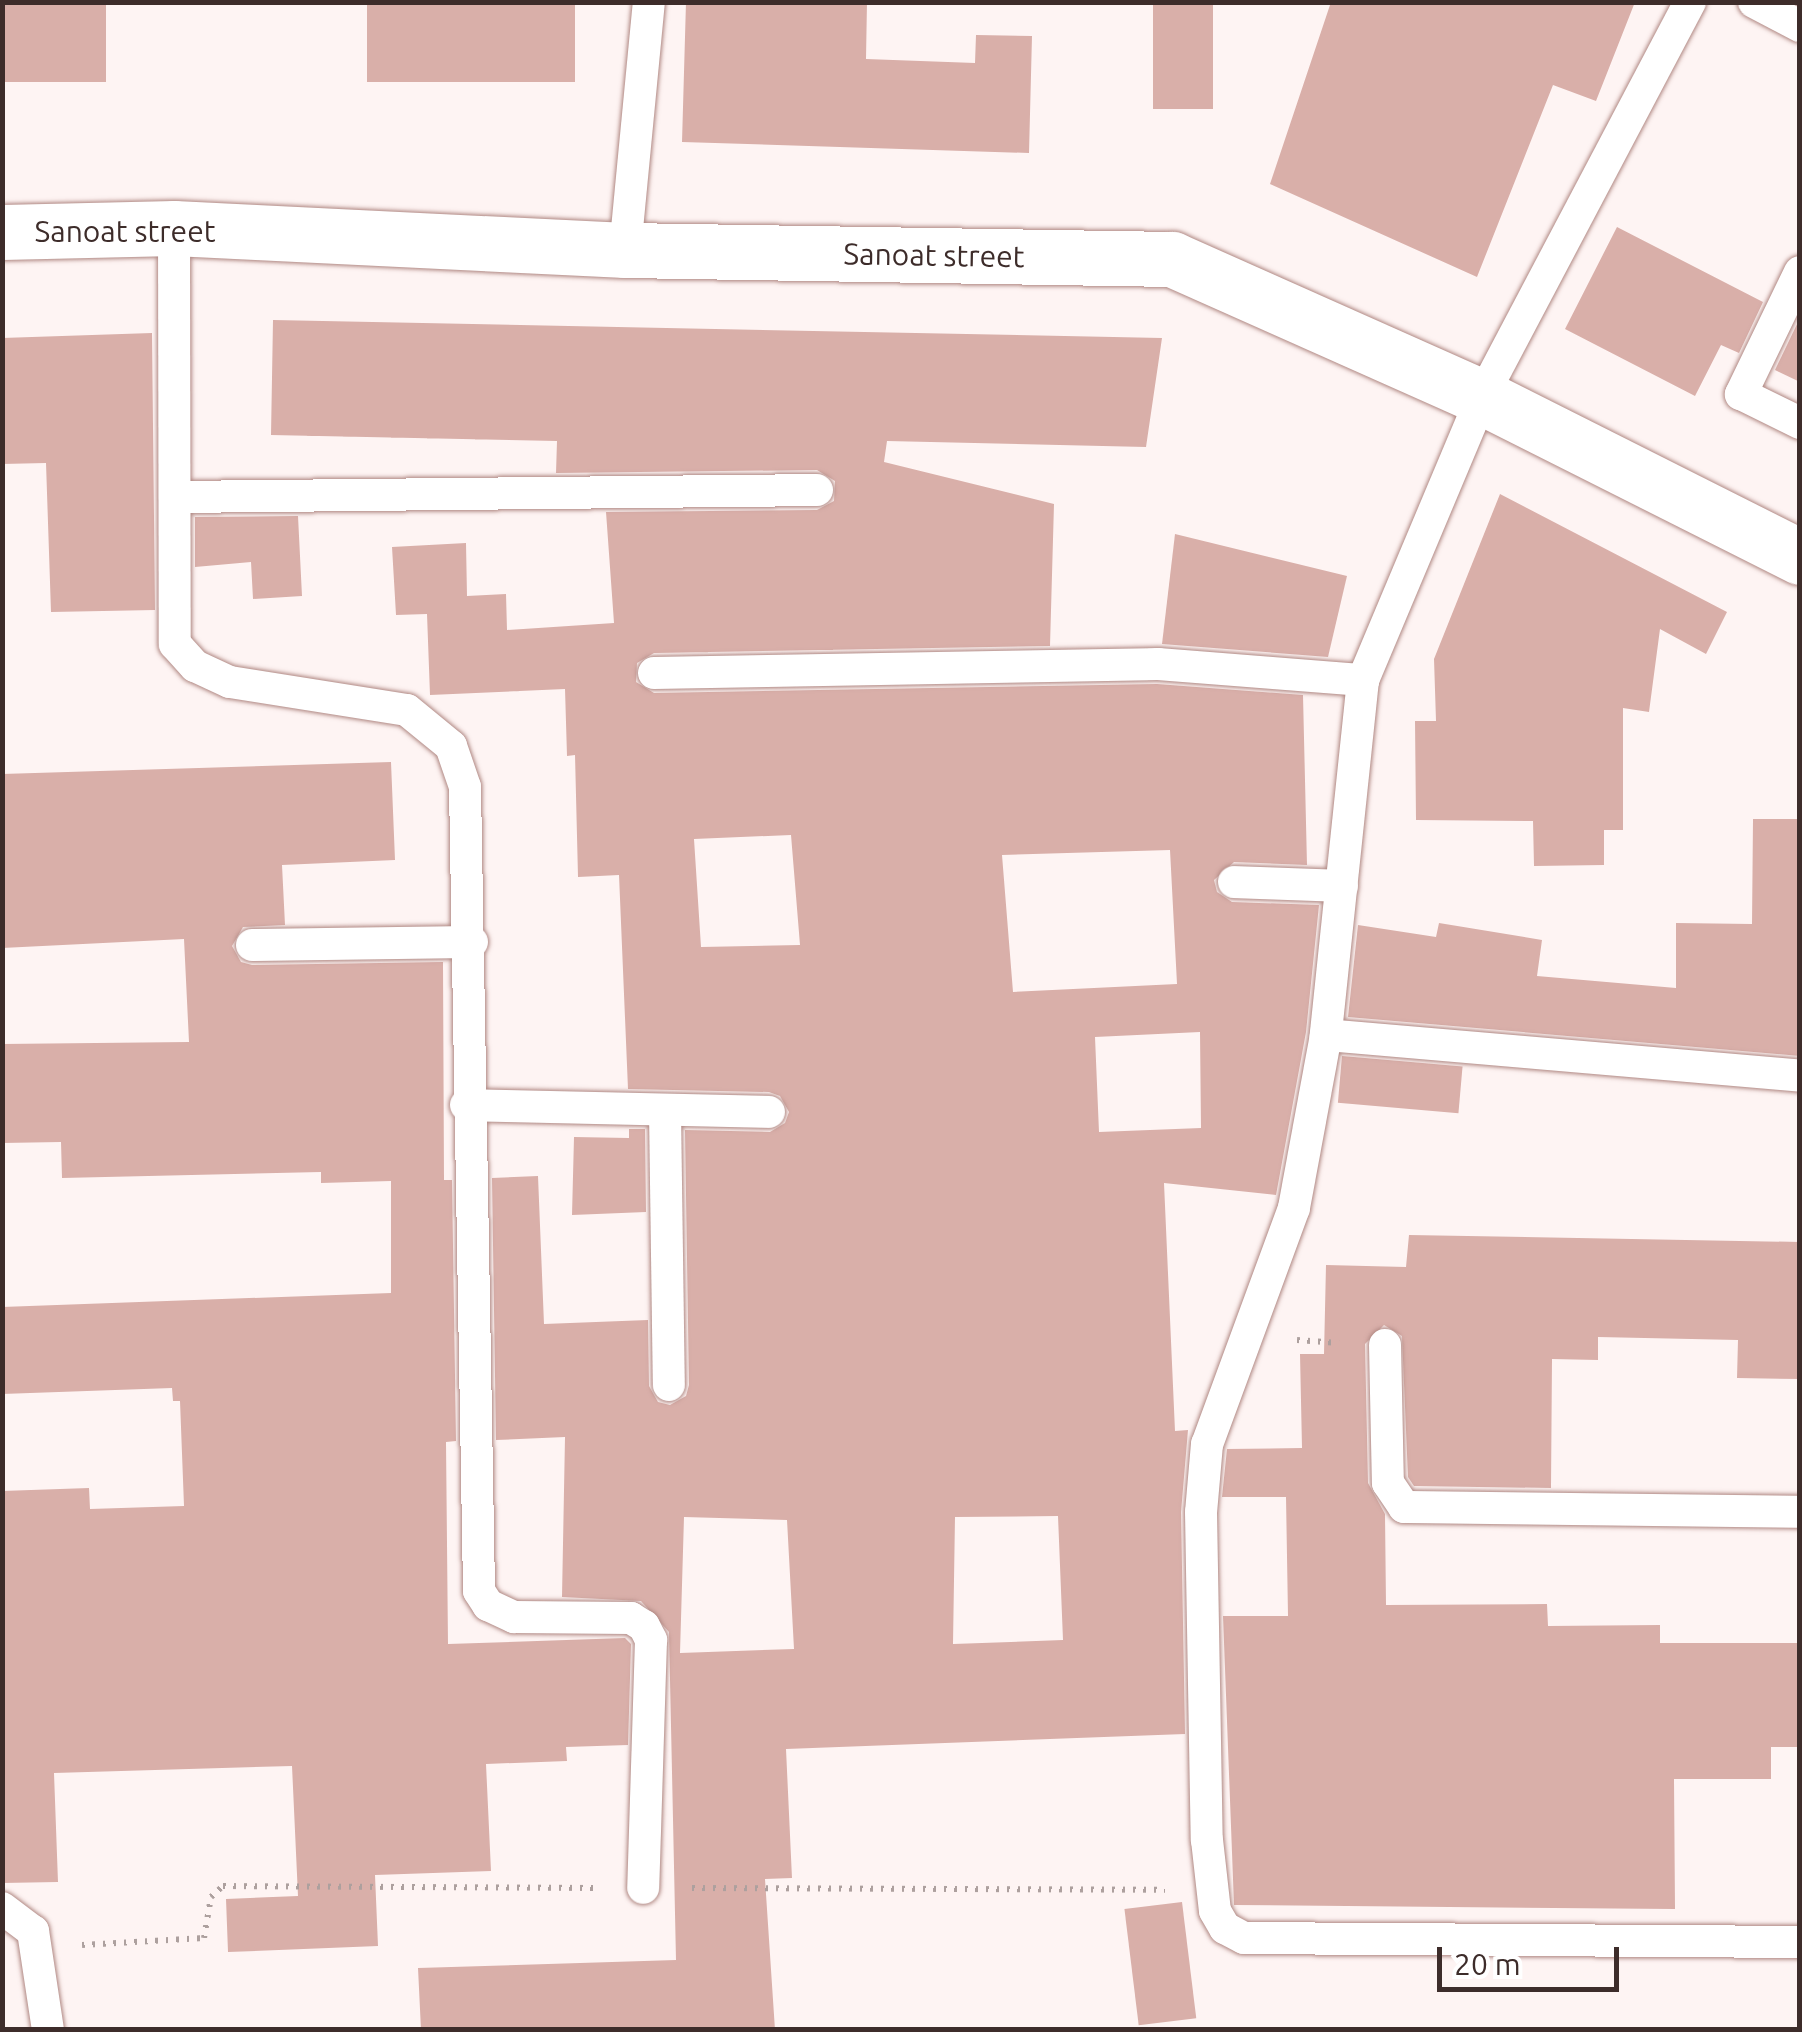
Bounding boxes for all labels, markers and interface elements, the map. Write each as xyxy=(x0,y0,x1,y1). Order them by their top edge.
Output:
street label: Sanoat street xyxy=(35,213,215,249)
street label: Sanoat street xyxy=(843,235,1025,275)
scale bar xyxy=(1442,1927,1624,1989)
text: 20 m xyxy=(1454,1947,1521,1981)

